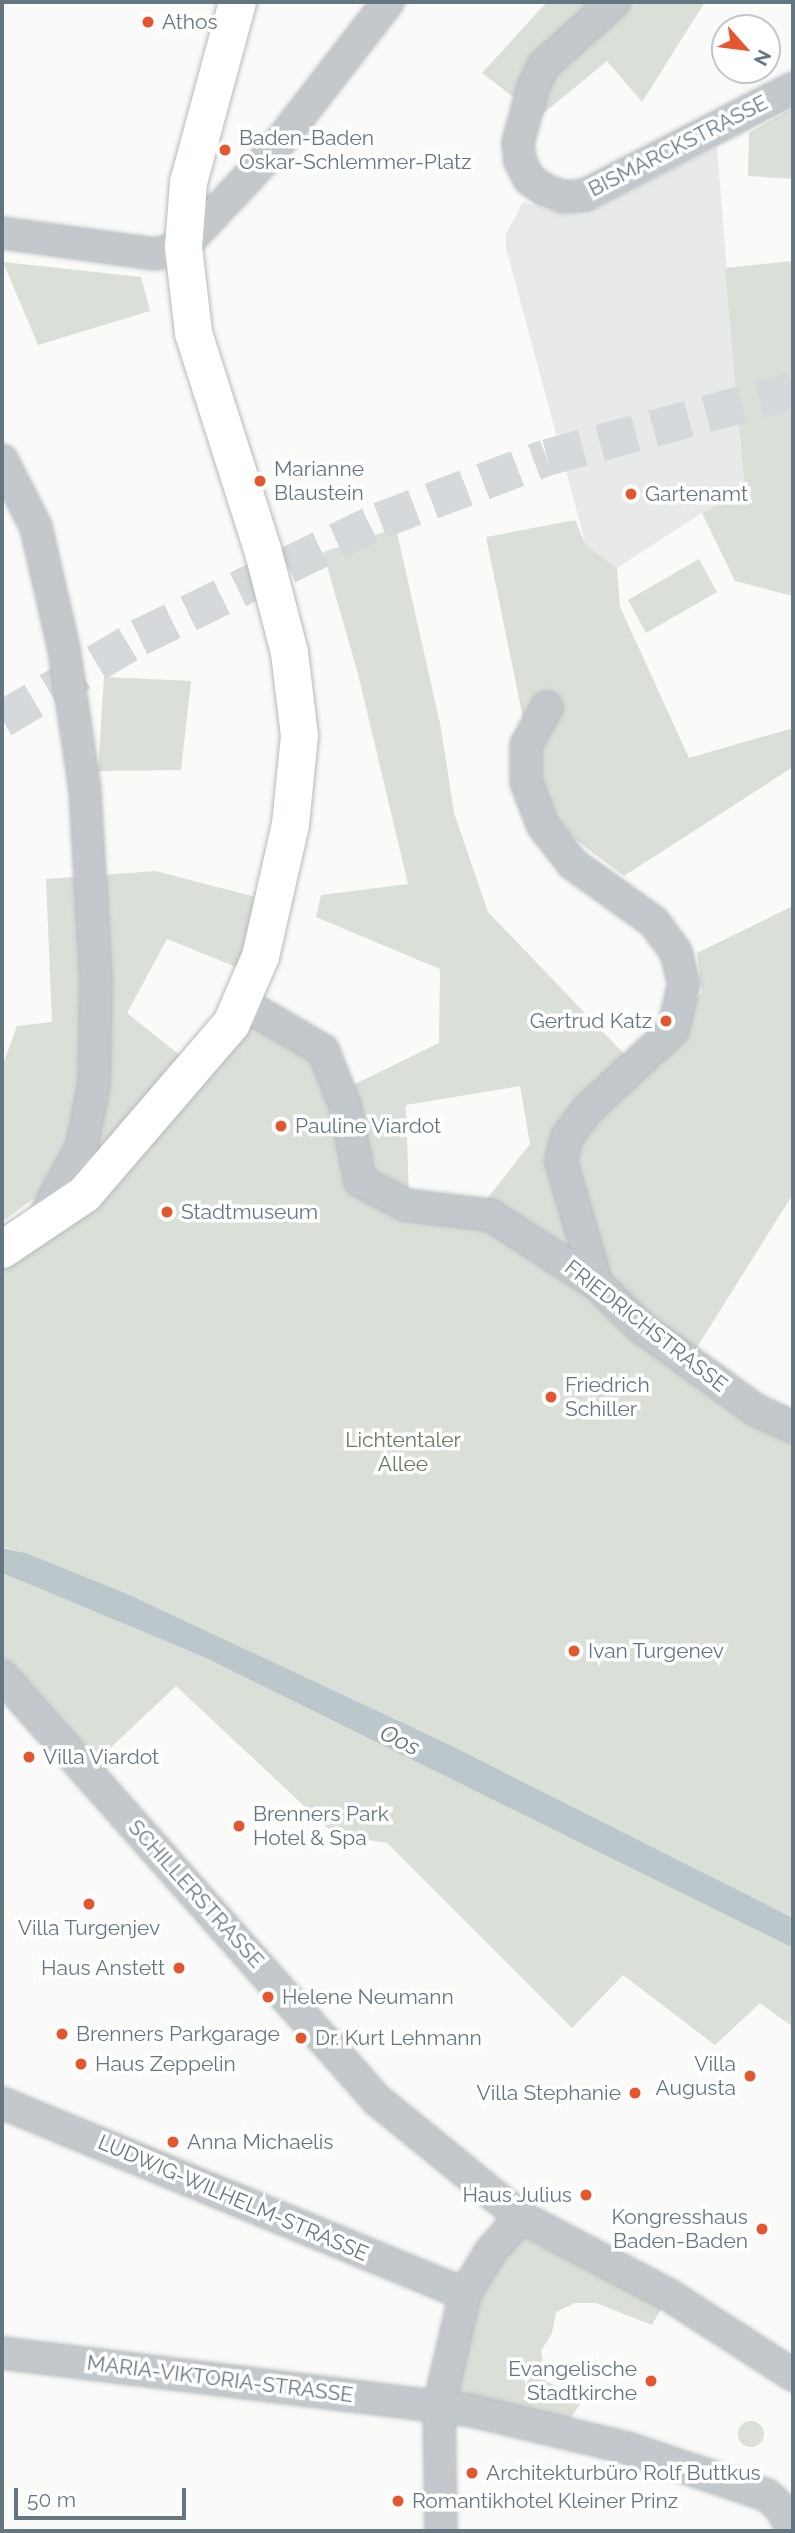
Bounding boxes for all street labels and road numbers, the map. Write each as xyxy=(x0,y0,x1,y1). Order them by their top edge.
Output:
street label: BISMARCKSTRASSE xyxy=(584,90,772,202)
street label: FRIEDRICHSTRASSE xyxy=(560,1255,732,1397)
street label: SCHILLERSTRASSE xyxy=(123,1815,269,1973)
street label: LUDWIG-WILHELM-STRASSE xyxy=(94,2130,372,2266)
street label: MARIA-VIKTORIA-STRASSE xyxy=(85,2350,355,2408)

